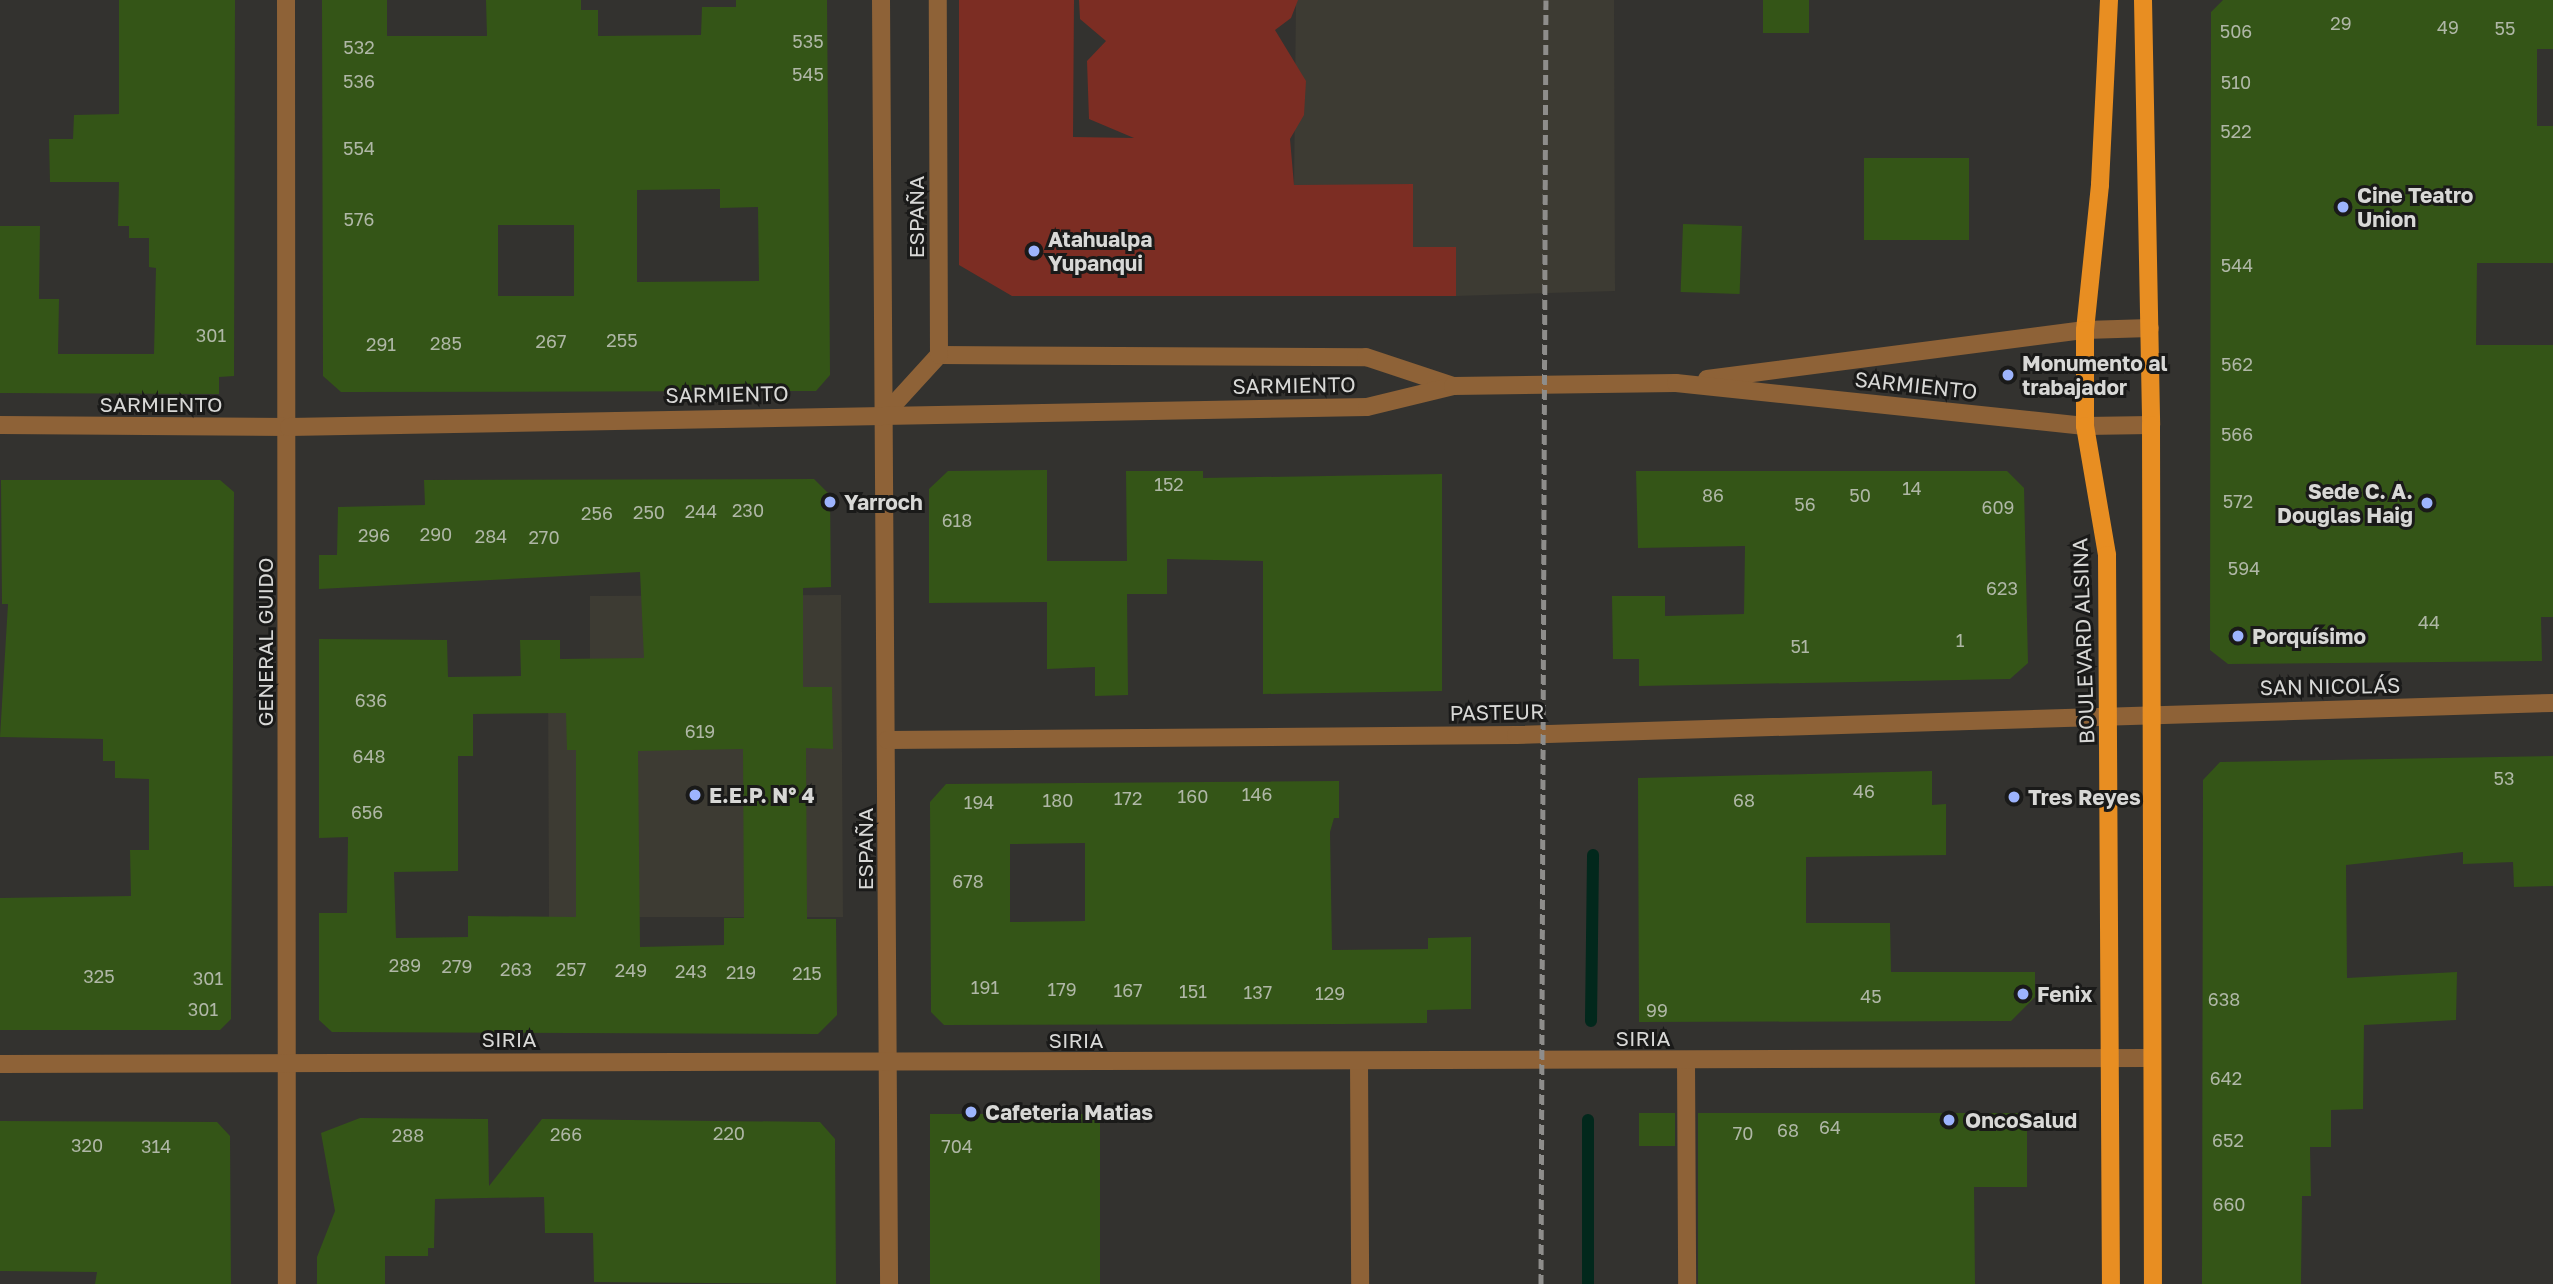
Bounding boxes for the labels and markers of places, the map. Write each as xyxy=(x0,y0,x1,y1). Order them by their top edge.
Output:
place label: Cine Teatro Union xyxy=(2357,182,2473,232)
marker: Cine Teatro Union xyxy=(2335,199,2351,215)
place label: Atahualpa Yupanqui xyxy=(1048,226,1152,276)
marker: Atahualpa Yupanqui xyxy=(1026,243,1042,259)
place label: Monumento al trabajador xyxy=(2022,350,2167,400)
marker: Monumento al trabajador xyxy=(2000,367,2016,383)
place label: Sede C. A. Douglas Haig xyxy=(2277,478,2413,528)
place label: Yarroch xyxy=(844,489,923,515)
marker: Yarroch xyxy=(822,494,838,510)
marker: Sede C. A. Douglas Haig xyxy=(2419,495,2435,511)
place label: Porquísimo xyxy=(2252,623,2366,649)
marker: Porquísimo xyxy=(2230,628,2246,644)
place label: E.E.P. N° 4 xyxy=(709,782,815,808)
place label: Tres Reyes xyxy=(2028,784,2141,810)
marker: E.E.P. N° 4 xyxy=(687,787,703,803)
marker: Tres Reyes xyxy=(2006,789,2022,805)
place label: Fenix xyxy=(2037,981,2092,1007)
marker: Fenix xyxy=(2015,986,2031,1002)
place label: Cafeteria Matias xyxy=(985,1099,1153,1125)
marker: Cafeteria Matias xyxy=(963,1104,979,1120)
place label: OncoSalud xyxy=(1965,1107,2077,1133)
marker: OncoSalud xyxy=(1939,1110,1959,1130)

